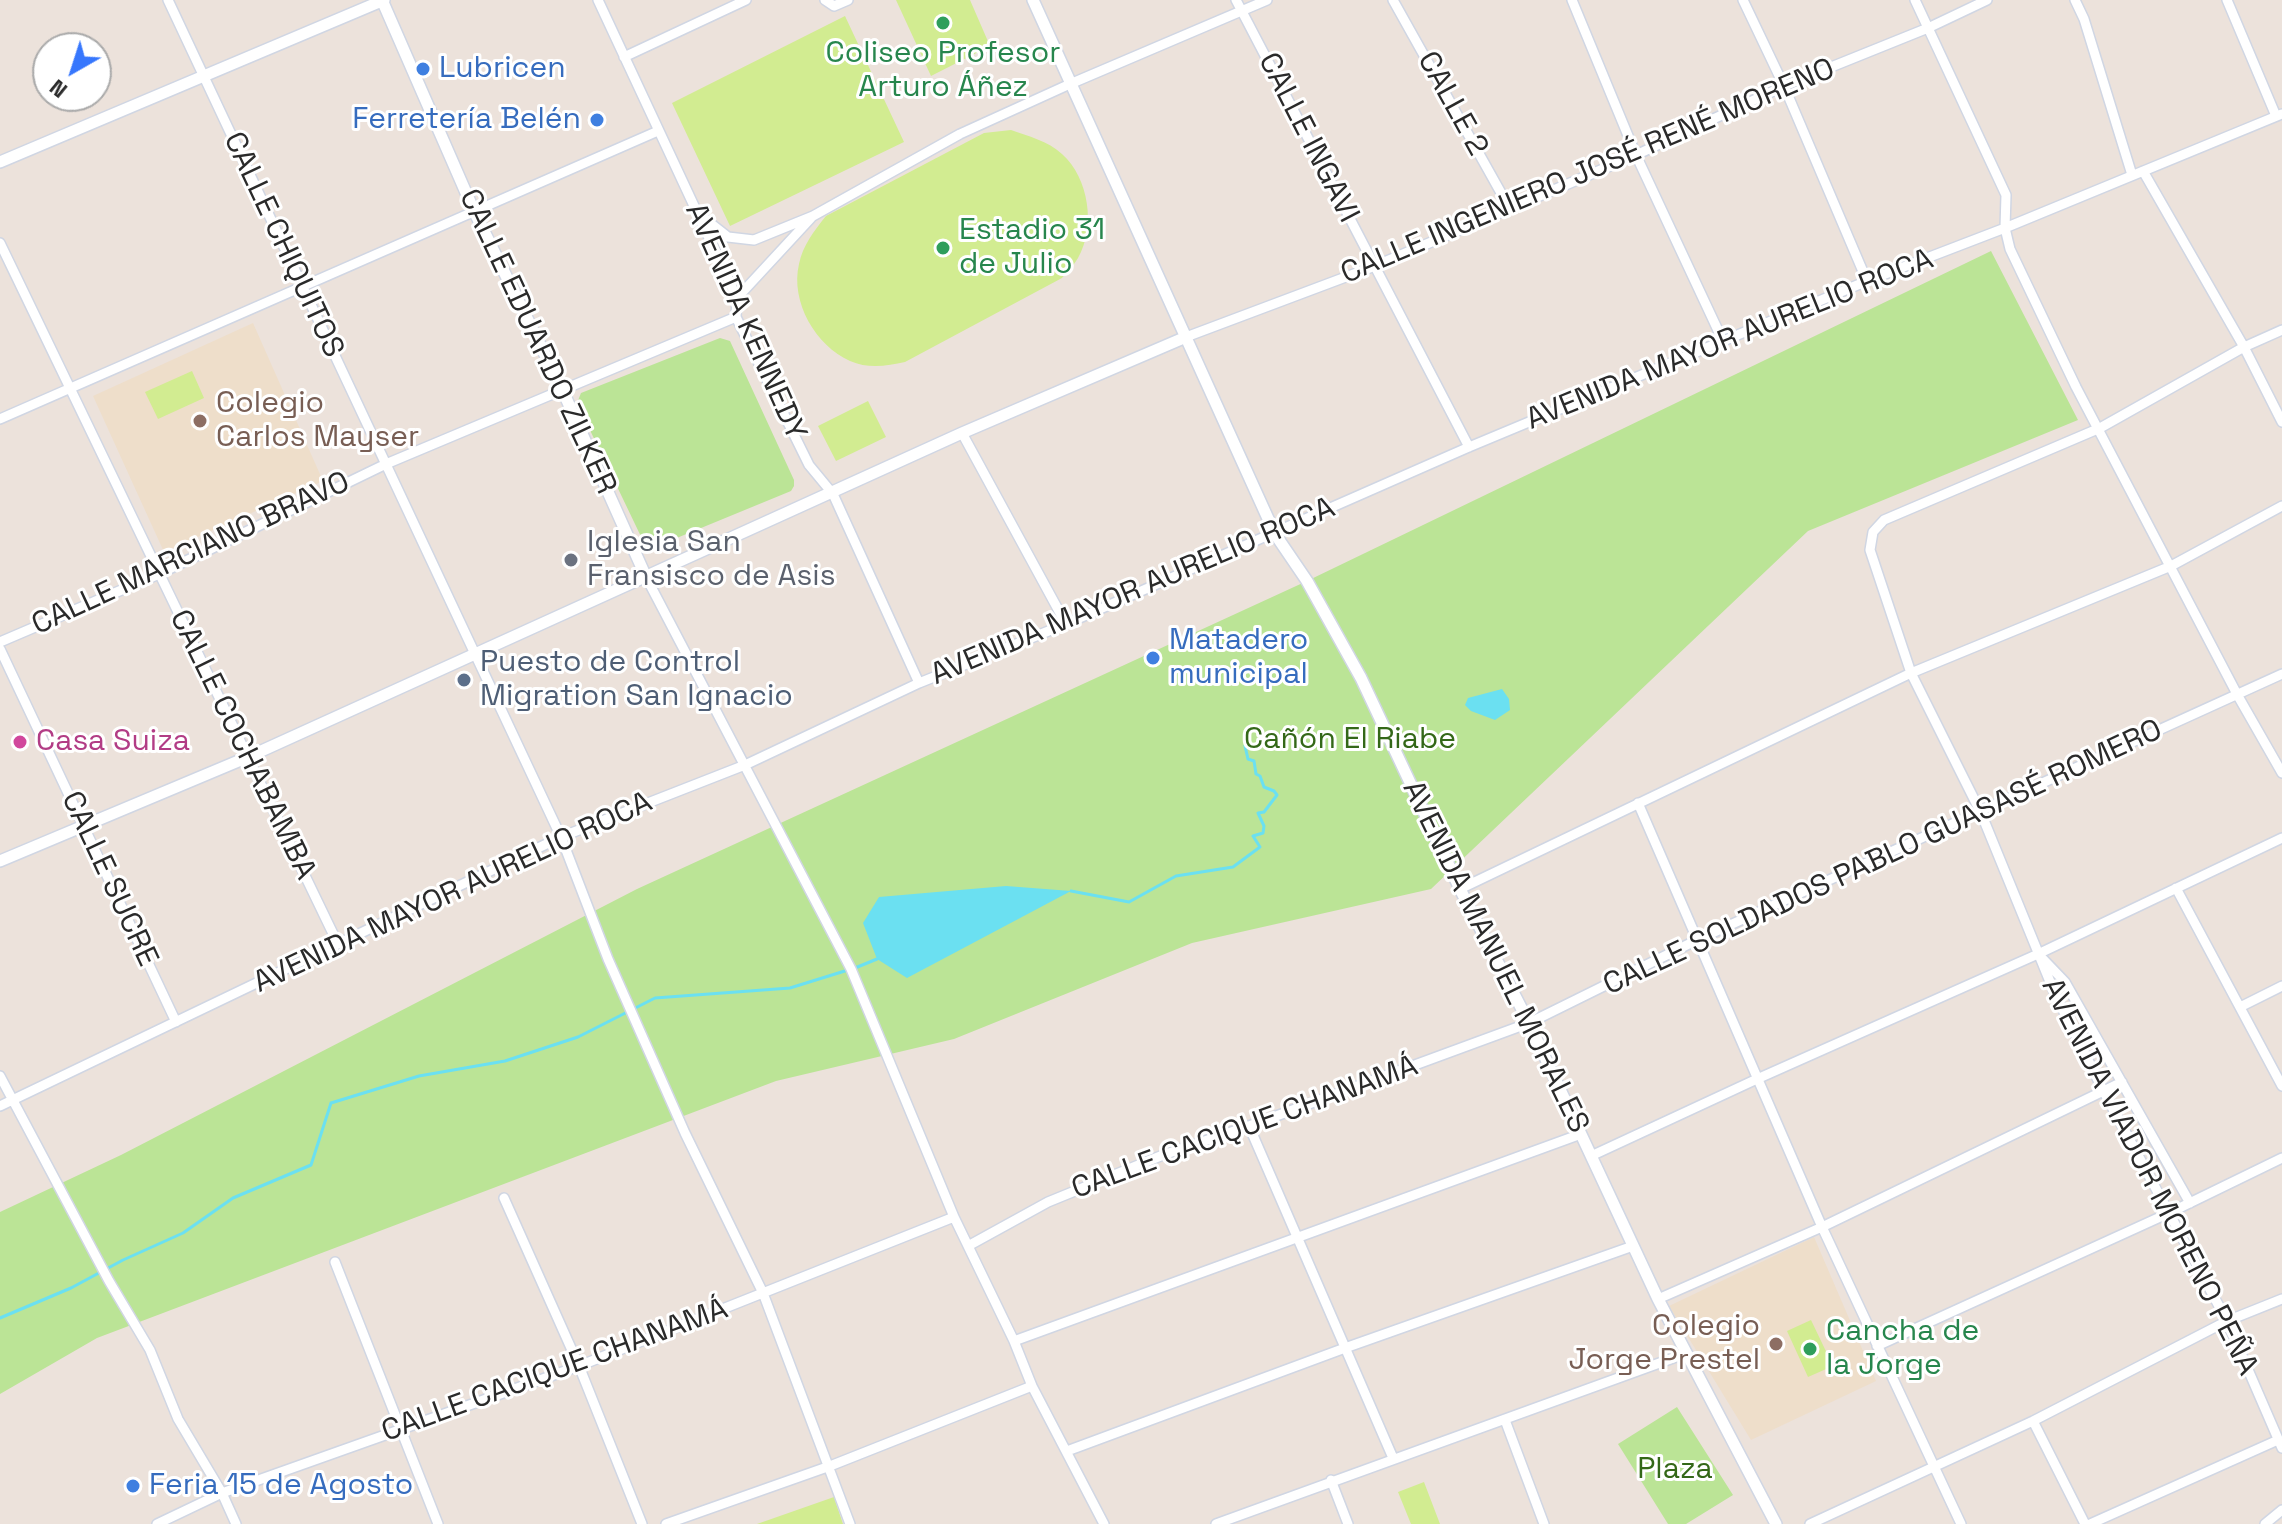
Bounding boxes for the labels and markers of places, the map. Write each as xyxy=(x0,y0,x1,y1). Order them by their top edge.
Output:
marker: Coliseo Profesor Arturo Áñez xyxy=(934,14,952,32)
place label: Coliseo Profesor Arturo Áñez xyxy=(825,36,1061,106)
place label: Lubricen xyxy=(439,51,566,87)
marker: Lubricen xyxy=(414,60,432,78)
place label: Ferretería Belén xyxy=(352,102,581,138)
marker: Ferretería Belén xyxy=(588,111,606,129)
place label: Estadio 31 de Julio xyxy=(959,213,1105,284)
marker: Estadio 31 de Julio xyxy=(934,239,952,257)
place label: Colegio Carlos Mayser xyxy=(216,386,419,456)
marker: Colegio Carlos Mayser xyxy=(191,412,209,430)
place label: Iglesia San Fransisco de Asis xyxy=(587,525,835,596)
marker: Iglesia San Fransisco de Asis xyxy=(562,551,580,569)
place label: Matadero municipal xyxy=(1169,623,1308,694)
place label: Puesto de Control Migration San Ignacio xyxy=(480,645,793,716)
marker: Matadero municipal xyxy=(1144,649,1162,667)
marker: Puesto de Control Migration San Ignacio xyxy=(455,671,473,689)
place label: Casa Suiza xyxy=(36,724,190,760)
marker: Casa Suiza xyxy=(11,733,29,751)
place label: Colegio Jorge Prestel xyxy=(1569,1309,1760,1380)
place label: Cancha de la Jorge xyxy=(1826,1314,1979,1384)
marker: Colegio Jorge Prestel xyxy=(1767,1335,1785,1353)
marker: Cancha de la Jorge xyxy=(1801,1340,1819,1358)
place label: Feria 15 de Agosto xyxy=(149,1468,413,1504)
marker: Feria 15 de Agosto xyxy=(124,1477,142,1495)

